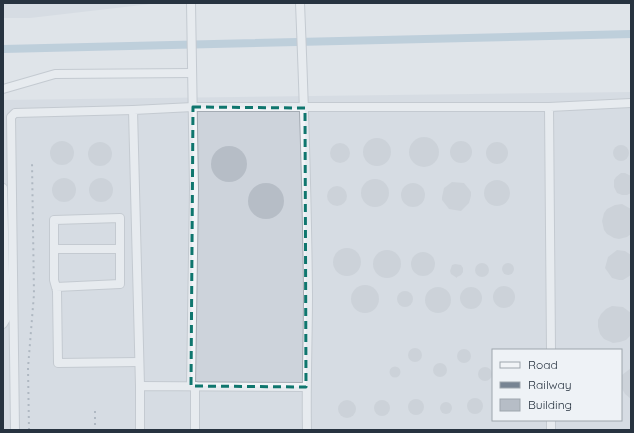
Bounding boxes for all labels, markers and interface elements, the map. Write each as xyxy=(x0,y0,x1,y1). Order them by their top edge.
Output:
legend xyxy=(492,349,622,421)
text: Road xyxy=(528,357,558,372)
text: Railway xyxy=(528,377,572,392)
text: Building xyxy=(528,397,572,412)

